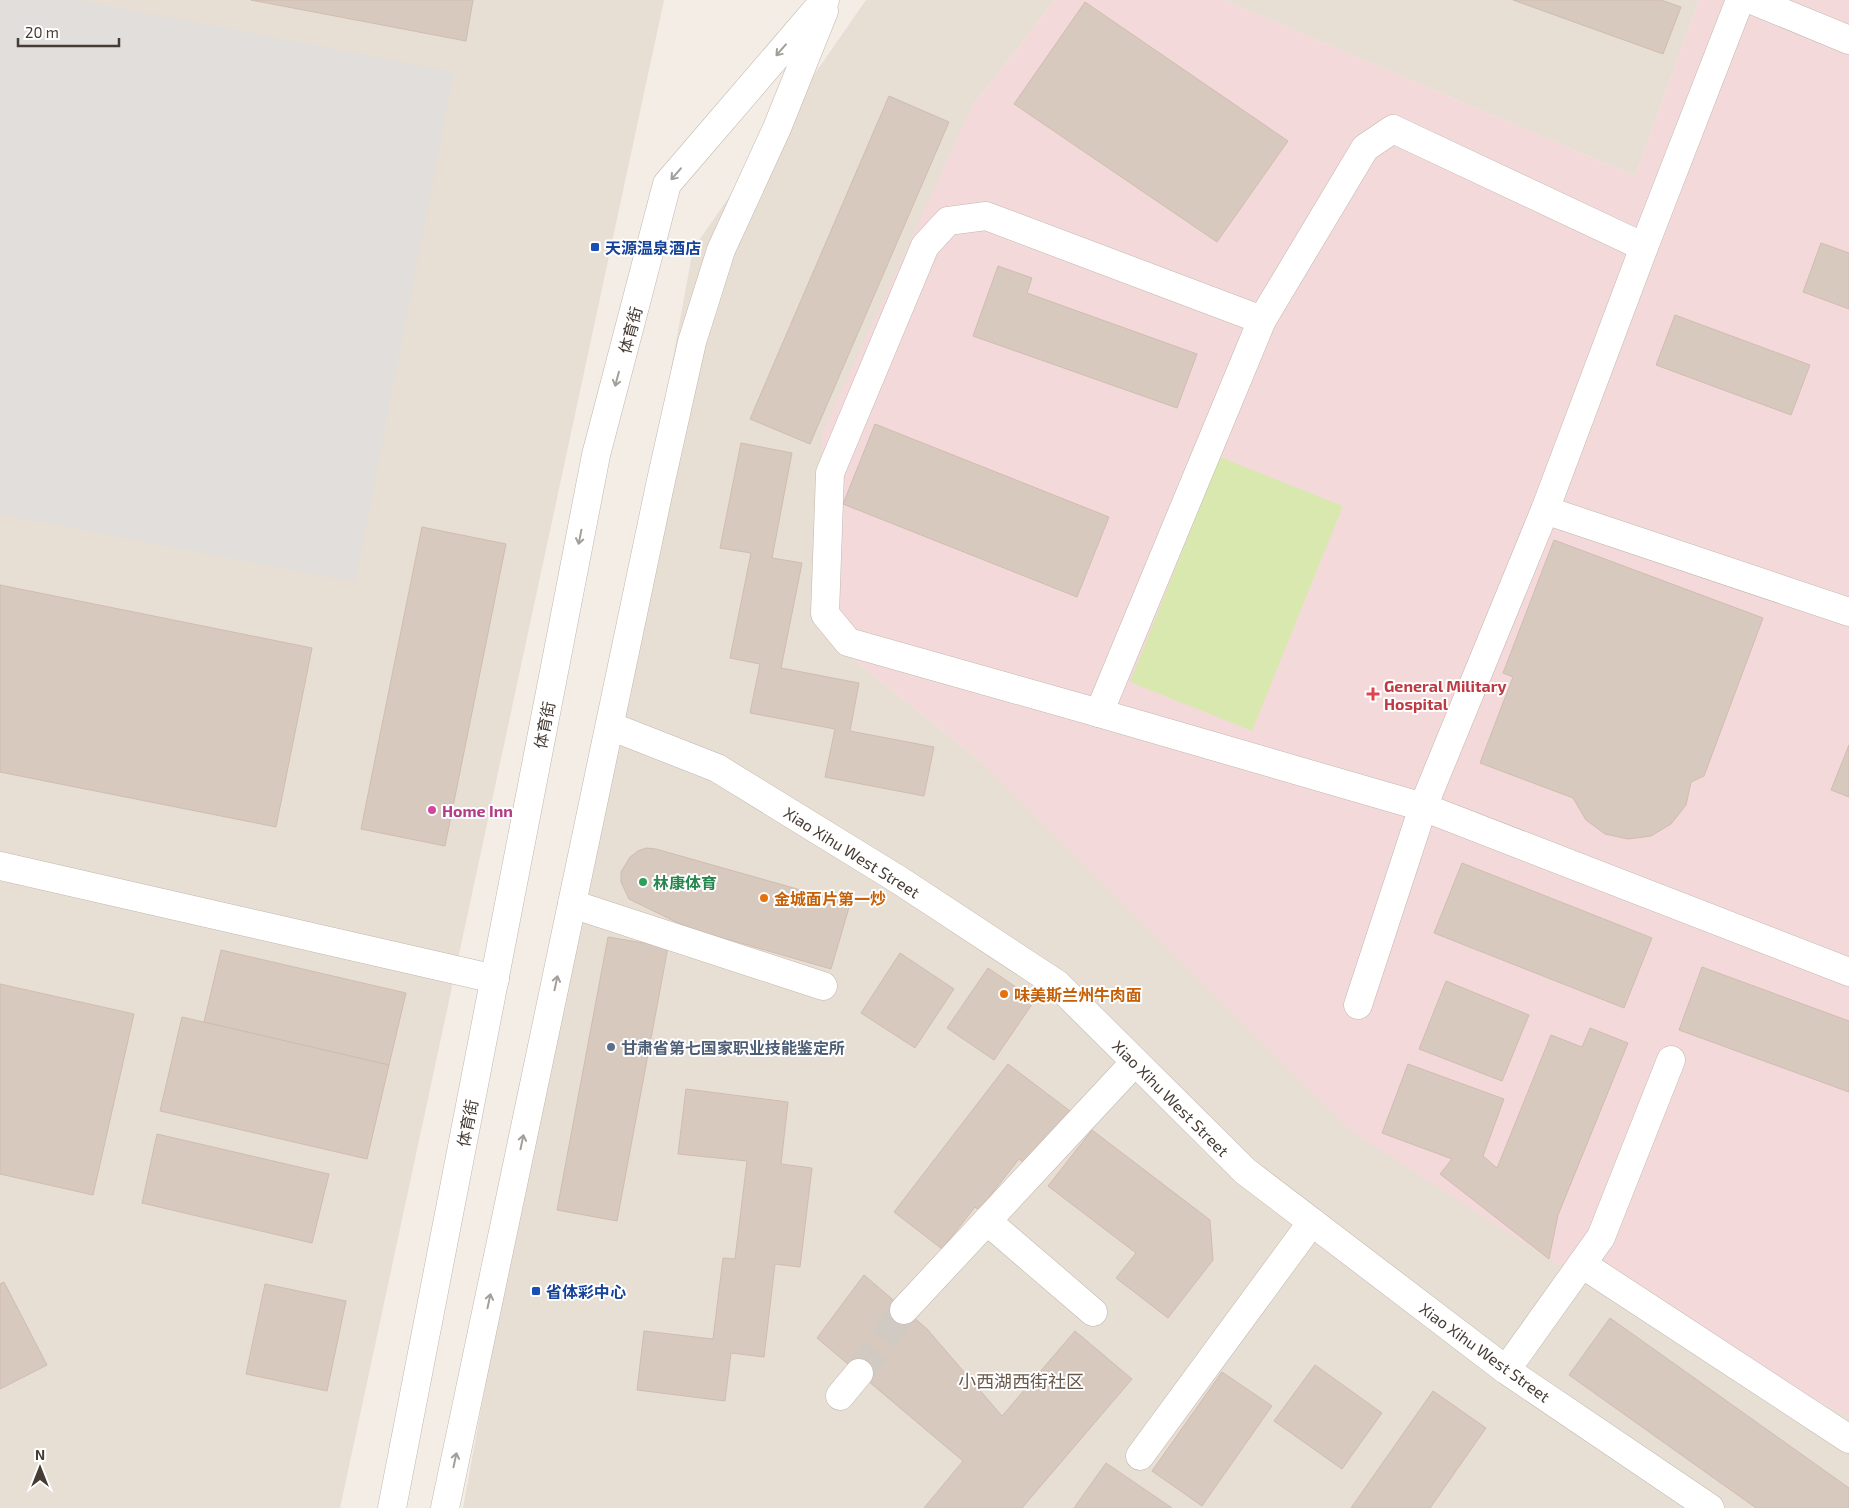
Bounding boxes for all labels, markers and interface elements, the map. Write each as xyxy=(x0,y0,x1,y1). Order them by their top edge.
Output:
scale bar xyxy=(18,15,119,47)
text: 20 m xyxy=(25,23,59,41)
one-way arrow xyxy=(776,44,787,57)
one-way arrow xyxy=(670,167,681,180)
place label: 天源温泉酒店 xyxy=(605,238,701,257)
marker: 天源温泉酒店 xyxy=(589,241,601,253)
street label: 体育街 xyxy=(615,304,645,356)
one-way arrow xyxy=(611,371,621,387)
one-way arrow xyxy=(575,529,585,545)
place label: General Military Hospital xyxy=(1384,676,1507,713)
marker: General Military Hospital xyxy=(1366,687,1380,701)
street label: 体育街 xyxy=(530,700,558,750)
place label: Home Inn xyxy=(442,801,513,820)
street label: Xiao Xihu West Street xyxy=(781,803,923,901)
marker: Home Inn xyxy=(426,804,438,816)
place label: 林康体育 xyxy=(653,873,717,892)
marker: 林康体育 xyxy=(637,876,649,888)
place label: 金城面片第一炒 xyxy=(774,889,886,908)
marker: 金城面片第一炒 xyxy=(758,892,770,904)
one-way arrow xyxy=(551,976,561,992)
place label: 味美斯兰州牛肉面 xyxy=(1014,985,1142,1004)
marker: 味美斯兰州牛肉面 xyxy=(998,988,1010,1000)
street label: Xiao Xihu West Street xyxy=(1109,1036,1233,1160)
place label: 甘肃省第七国家职业技能鉴定所 xyxy=(621,1038,845,1057)
marker: 甘肃省第七国家职业技能鉴定所 xyxy=(605,1041,617,1053)
street label: 体育街 xyxy=(453,1098,481,1148)
one-way arrow xyxy=(518,1135,527,1151)
place label: 省体彩中心 xyxy=(546,1282,626,1301)
marker: 省体彩中心 xyxy=(530,1285,542,1297)
one-way arrow xyxy=(484,1294,494,1310)
street label: Xiao Xihu West Street xyxy=(1416,1298,1554,1406)
district label: 小西湖西街社区 xyxy=(958,1370,1084,1392)
north arrow xyxy=(15,1443,65,1493)
text: N xyxy=(35,1446,45,1463)
one-way arrow xyxy=(451,1453,460,1469)

